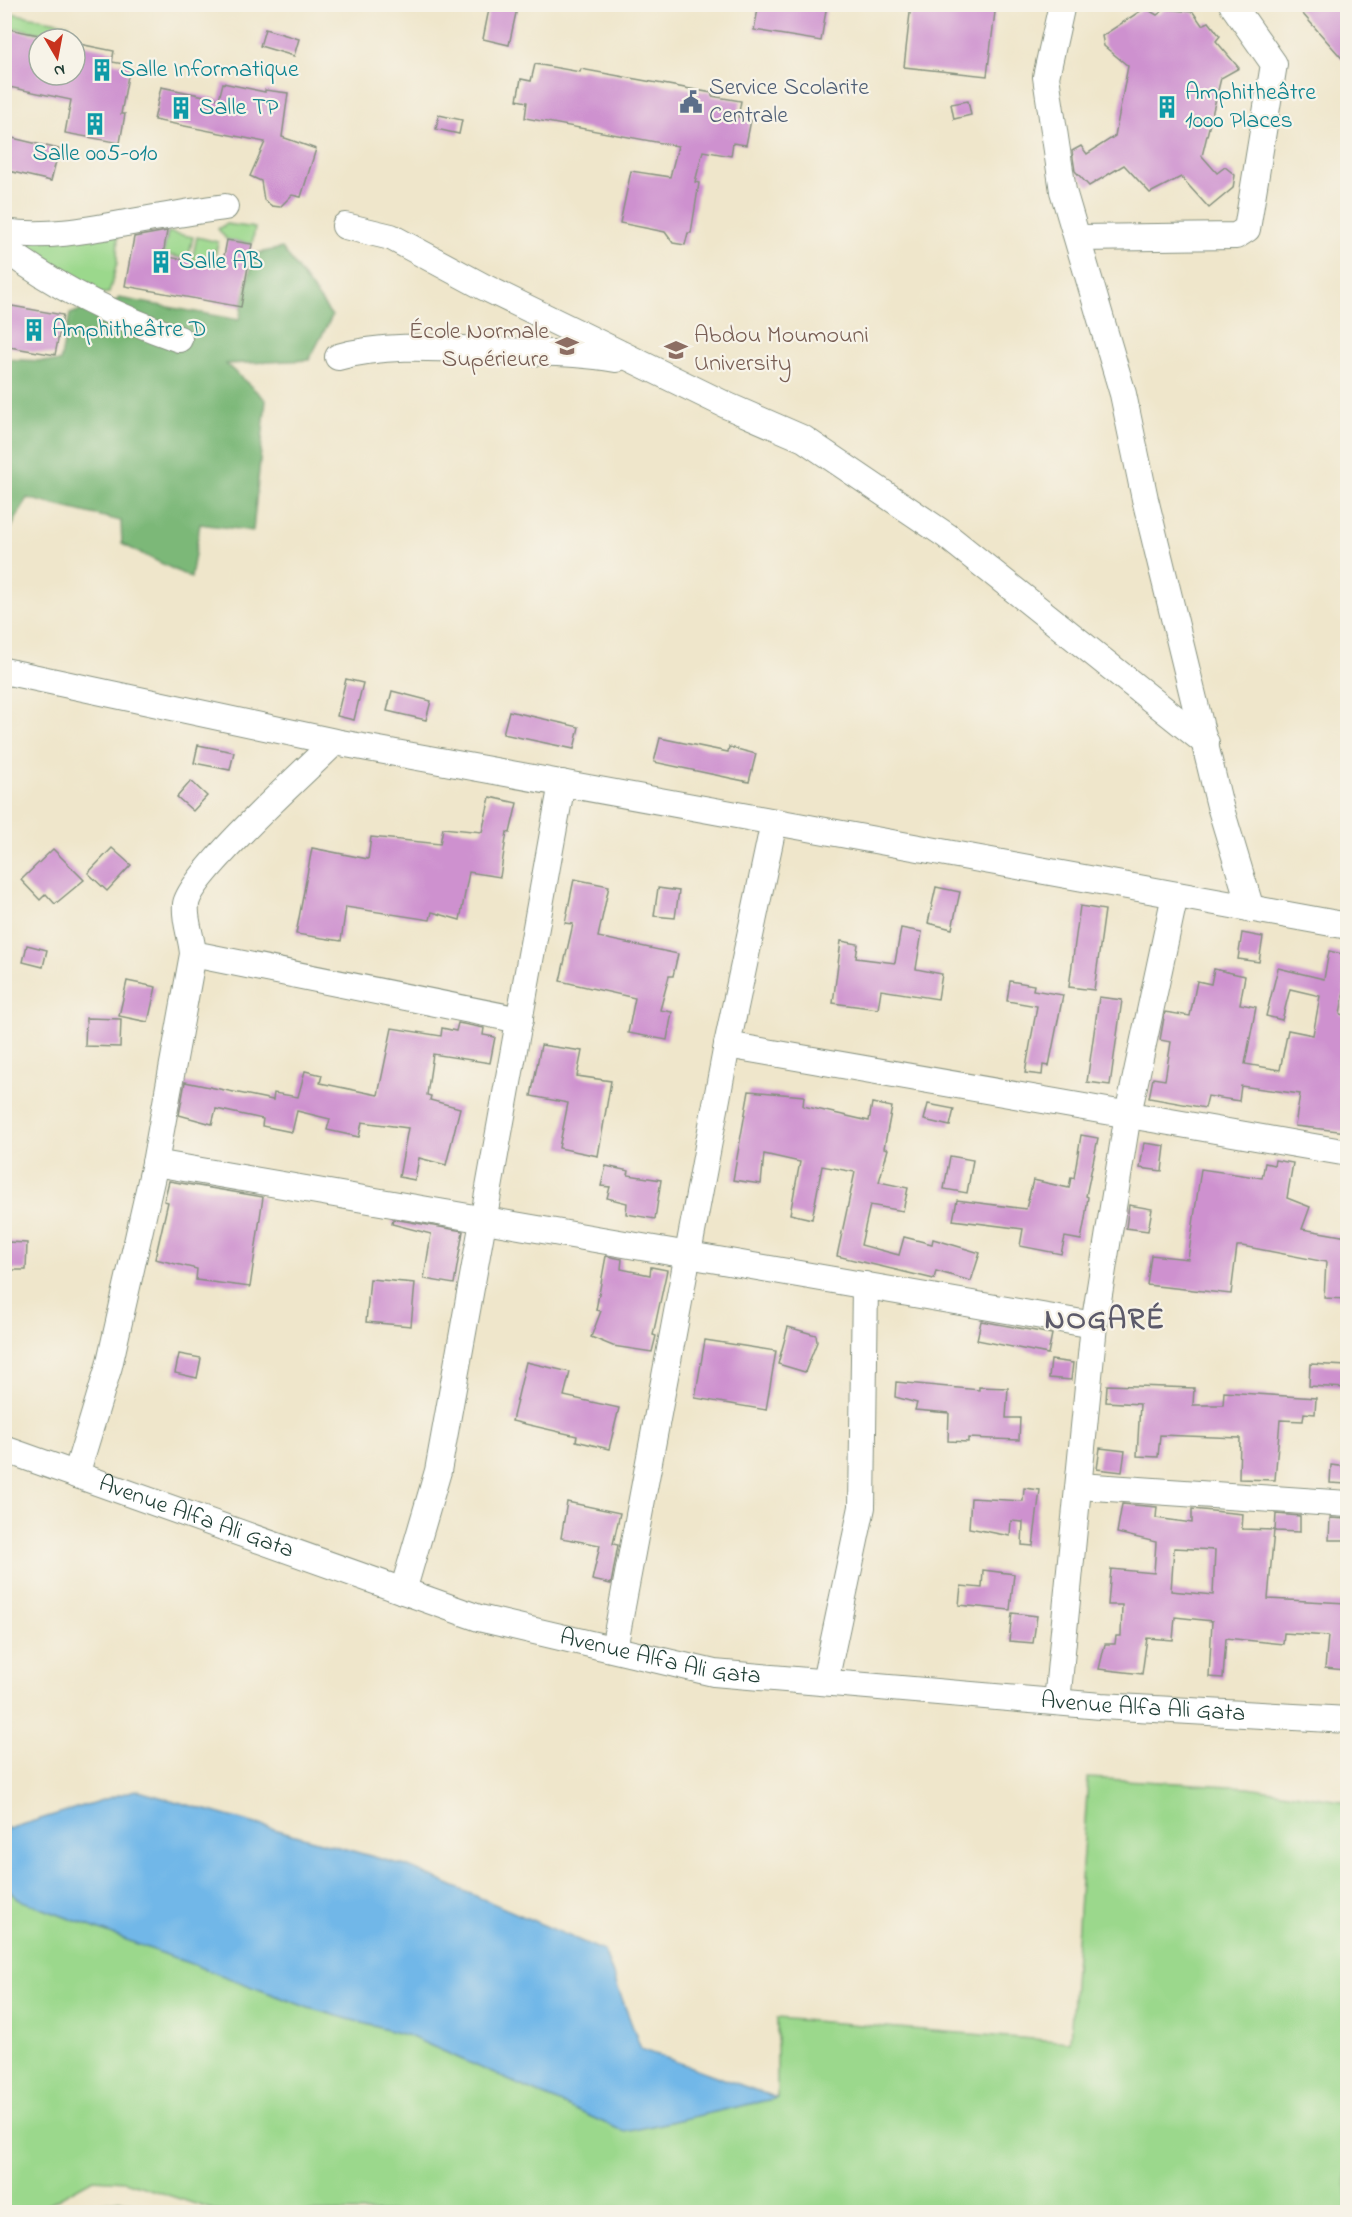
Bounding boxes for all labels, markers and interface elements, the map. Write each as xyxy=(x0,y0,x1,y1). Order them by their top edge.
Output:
north arrow xyxy=(27,27,87,87)
place label: Salle Informatique xyxy=(120,53,299,88)
text: N xyxy=(52,57,67,83)
building icon: Salle Informatique xyxy=(89,57,115,83)
place label: Service Scolarite Centrale xyxy=(709,71,869,134)
place label: Amphitheâtre 1000 Places xyxy=(1185,76,1316,139)
public building icon: Service Scolarite Centrale xyxy=(678,89,704,115)
place label: Salle TP xyxy=(199,91,279,126)
building icon: Amphitheâtre 1000 Places xyxy=(1154,94,1180,120)
building icon: Salle TP xyxy=(168,95,194,121)
building icon: Salle 005-010 xyxy=(82,111,108,137)
place label: Salle 005-010 xyxy=(32,137,158,172)
place label: Salle AB xyxy=(179,245,263,280)
building icon: Salle AB xyxy=(148,249,174,275)
place label: Amphitheâtre D xyxy=(52,313,207,348)
place label: École Normale Supérieure xyxy=(409,315,549,378)
building icon: Amphitheâtre D xyxy=(21,317,47,343)
place label: Abdou Moumouni University xyxy=(694,319,869,383)
school or university icon: École Normale Supérieure xyxy=(554,333,580,359)
school or university icon: Abdou Moumouni University xyxy=(663,337,689,363)
district label: NOGARÉ xyxy=(1044,1299,1166,1343)
street label: Avenue Alfa Ali Gata xyxy=(94,1467,299,1568)
street label: Avenue Alfa Ali Gata xyxy=(556,1620,762,1694)
street label: Avenue Alfa Ali Gata xyxy=(1039,1683,1246,1732)

